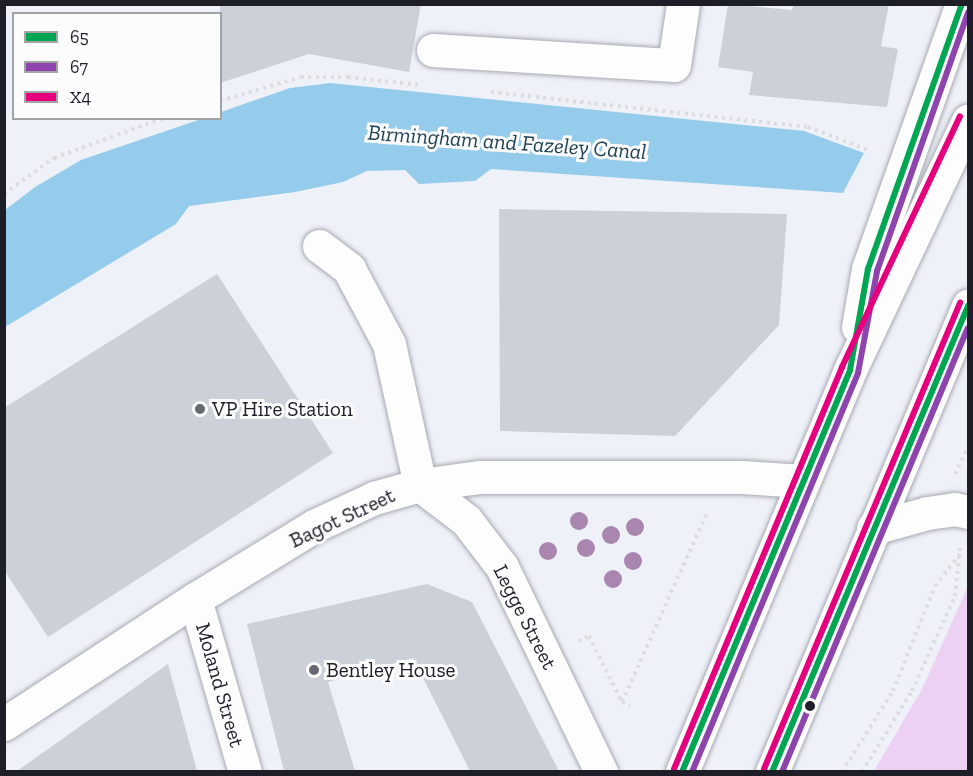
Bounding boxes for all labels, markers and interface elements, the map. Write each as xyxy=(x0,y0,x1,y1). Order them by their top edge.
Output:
legend xyxy=(12,12,222,120)
text: 65 xyxy=(70,26,89,48)
text: 67 xyxy=(70,56,88,78)
text: X4 xyxy=(70,86,91,108)
water label: Birmingham and Fazeley Canal xyxy=(367,119,647,165)
place label: VP Hire Station xyxy=(212,396,353,422)
marker: VP Hire Station xyxy=(193,402,207,416)
street label: Bagot Street xyxy=(285,483,399,553)
street label: Legge Street xyxy=(488,560,562,674)
street label: Moland Street xyxy=(190,620,250,750)
place label: Bentley House xyxy=(326,657,456,683)
marker: Bentley House xyxy=(307,663,321,677)
unlabelled marker xyxy=(804,700,816,712)

